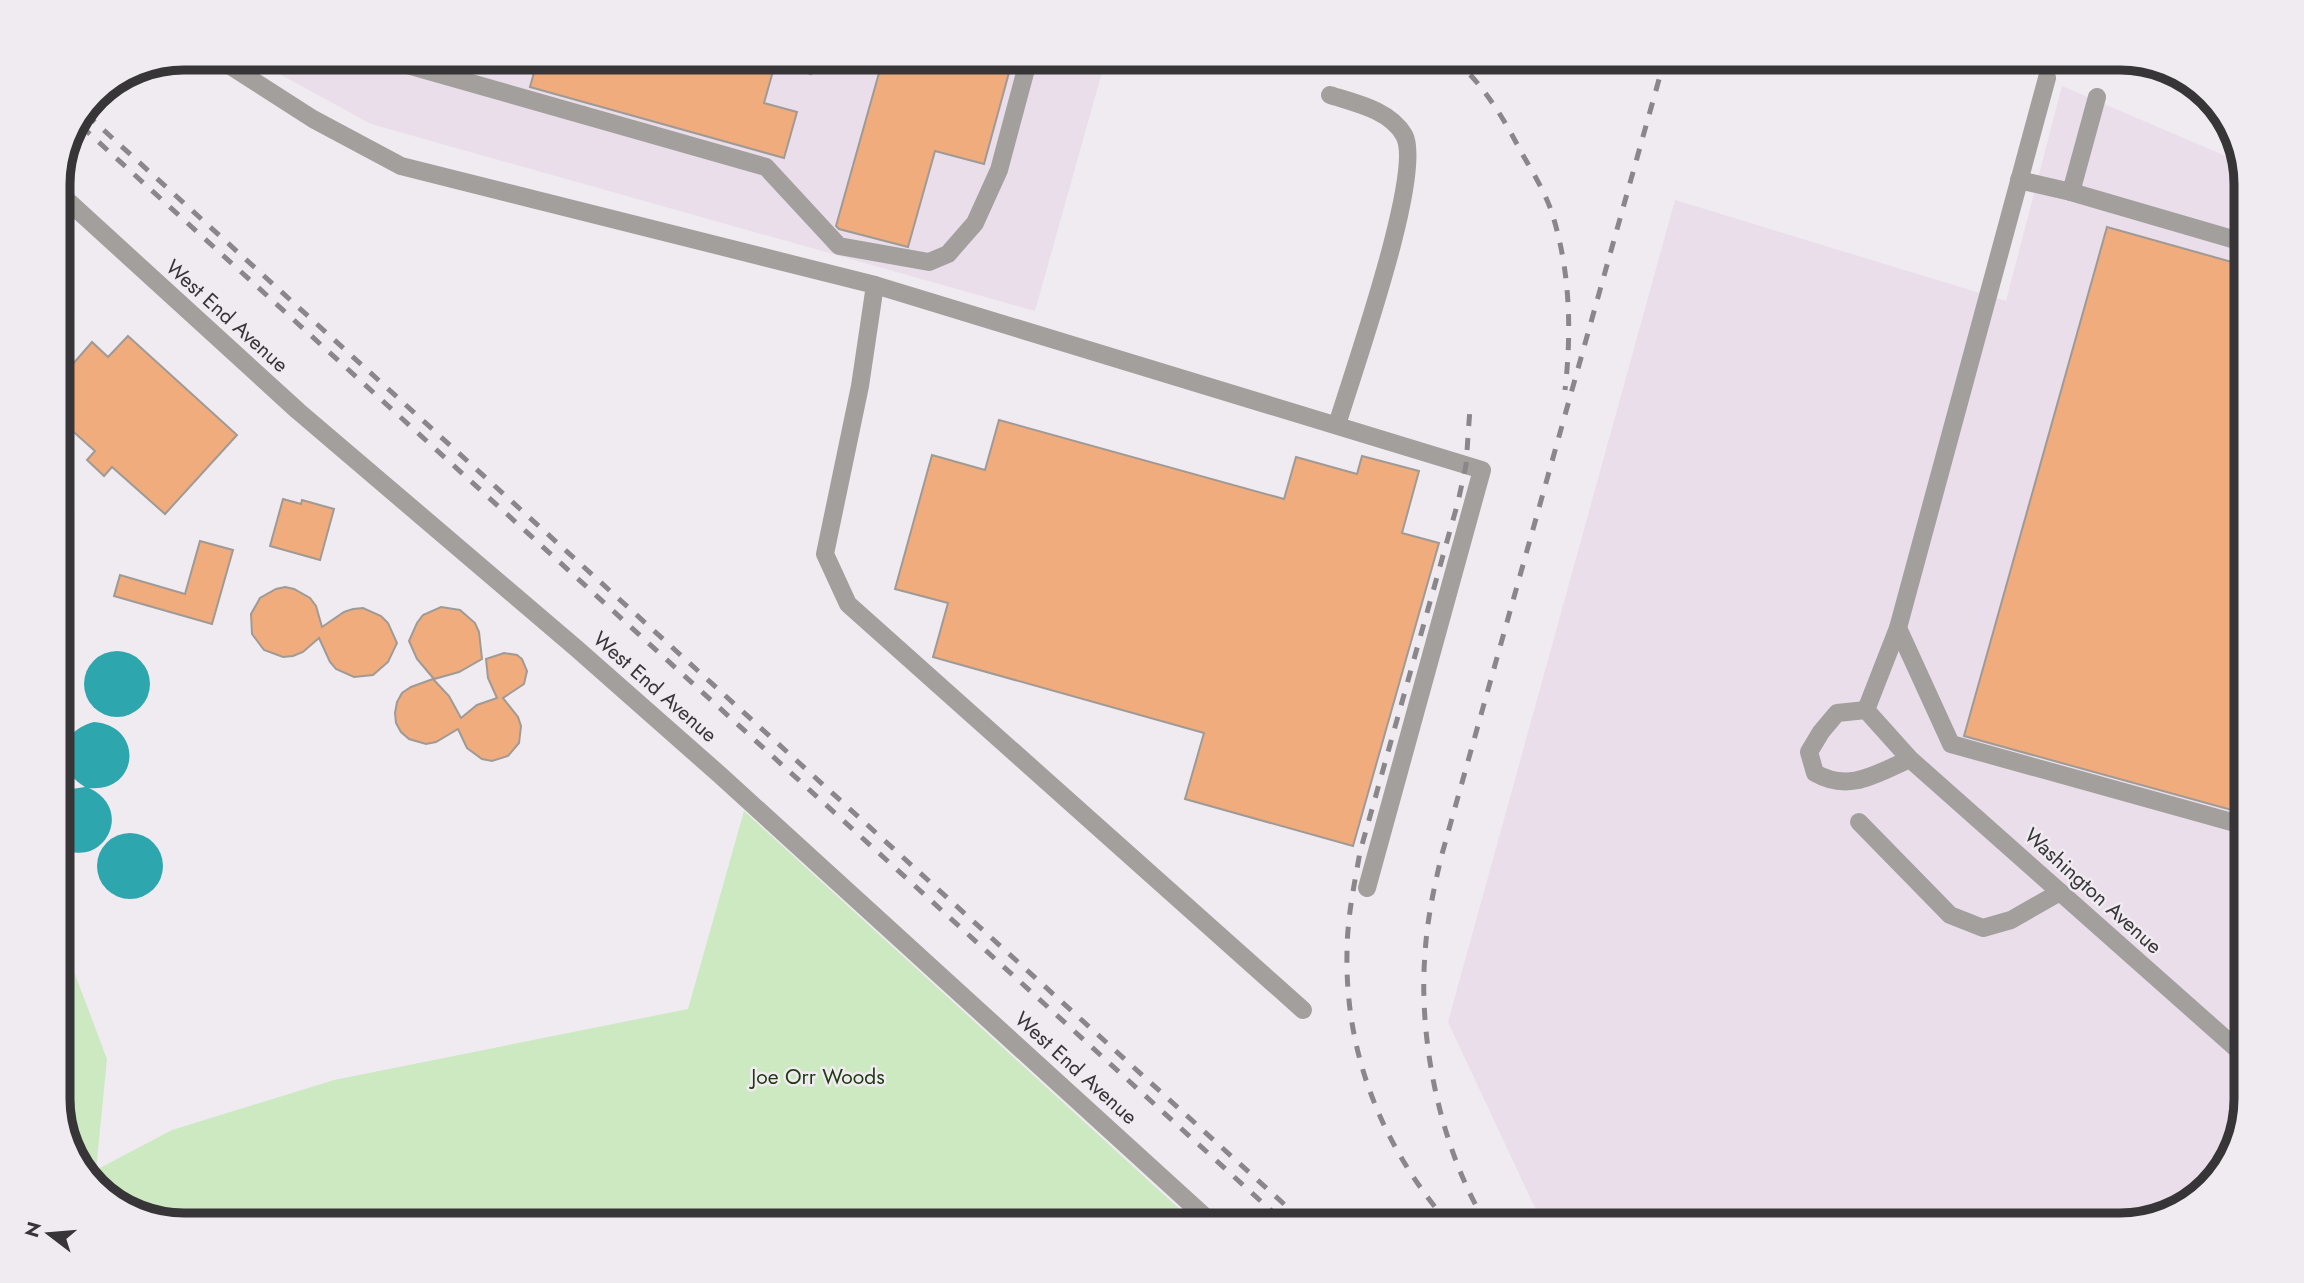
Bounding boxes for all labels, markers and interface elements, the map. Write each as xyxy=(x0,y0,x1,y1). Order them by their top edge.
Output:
street label: West End Avenue xyxy=(159,253,295,379)
street label: West End Avenue xyxy=(586,625,724,750)
street label: Washington Avenue xyxy=(2018,821,2169,961)
street label: West End Avenue xyxy=(1008,1005,1144,1131)
park label: Joe Orr Woods xyxy=(748,1062,885,1092)
north arrow xyxy=(14,1199,84,1269)
text: N xyxy=(18,1218,48,1240)

